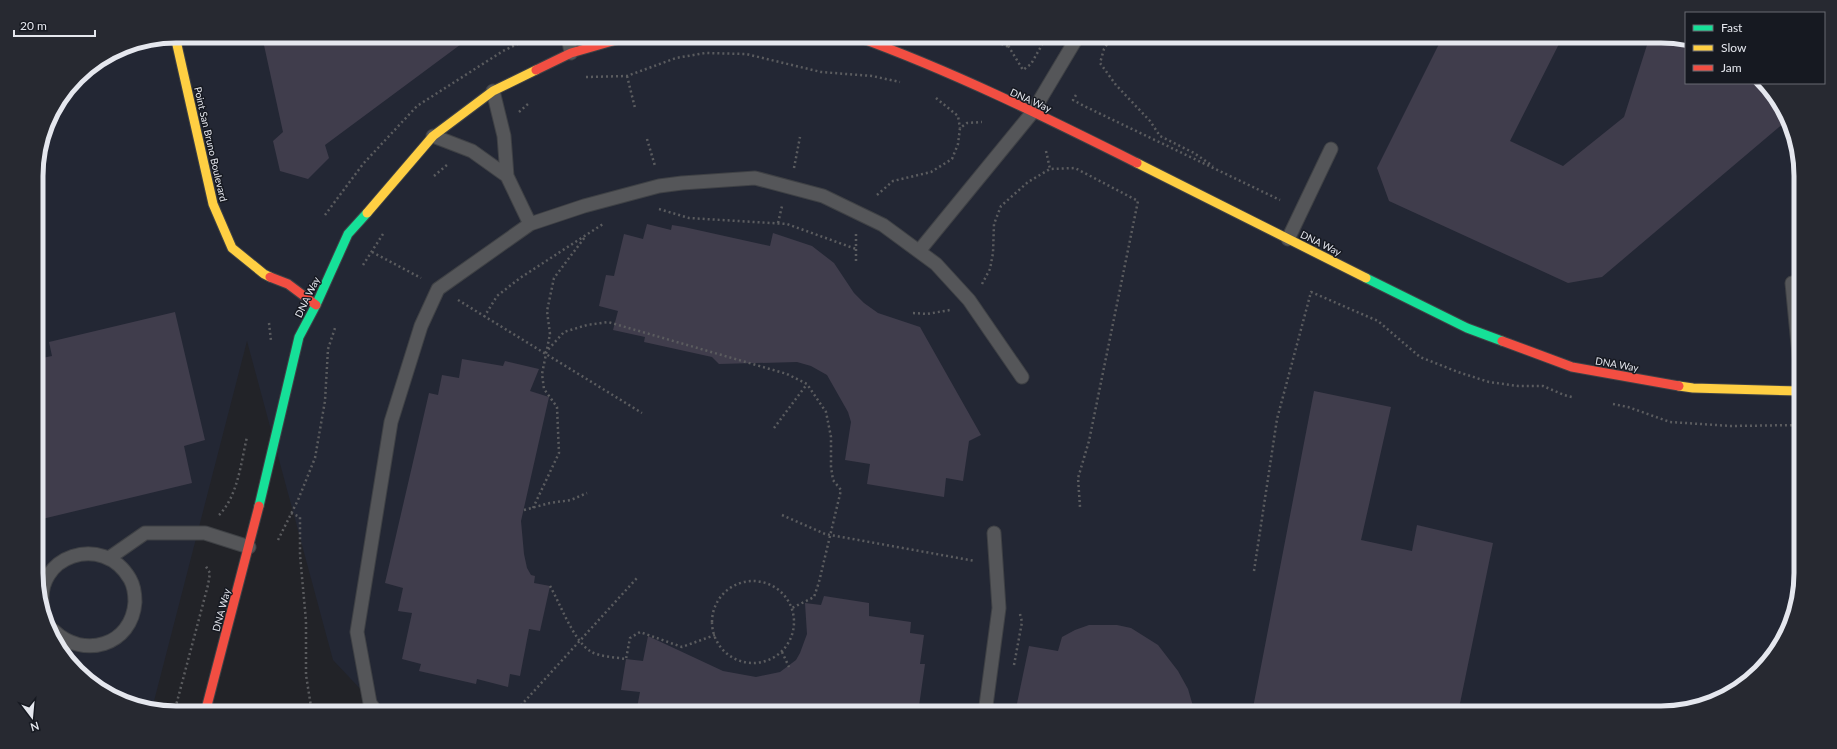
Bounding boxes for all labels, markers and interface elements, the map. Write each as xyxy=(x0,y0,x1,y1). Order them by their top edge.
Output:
scale bar xyxy=(14,12,95,38)
legend xyxy=(1685,12,1825,84)
text: 20 m xyxy=(20,18,47,33)
text: Fast xyxy=(1721,20,1743,35)
text: Slow xyxy=(1721,40,1747,55)
text: Jam xyxy=(1721,60,1742,75)
street label: Point San Bruno Boulevard xyxy=(192,85,230,203)
street label: DNA Way xyxy=(1009,86,1054,115)
street label: DNA Way xyxy=(1299,228,1344,258)
street label: DNA Way xyxy=(292,274,322,319)
street label: DNA Way xyxy=(1594,354,1640,374)
street label: DNA Way xyxy=(210,586,233,633)
north arrow xyxy=(12,697,52,737)
text: N xyxy=(29,720,41,735)

